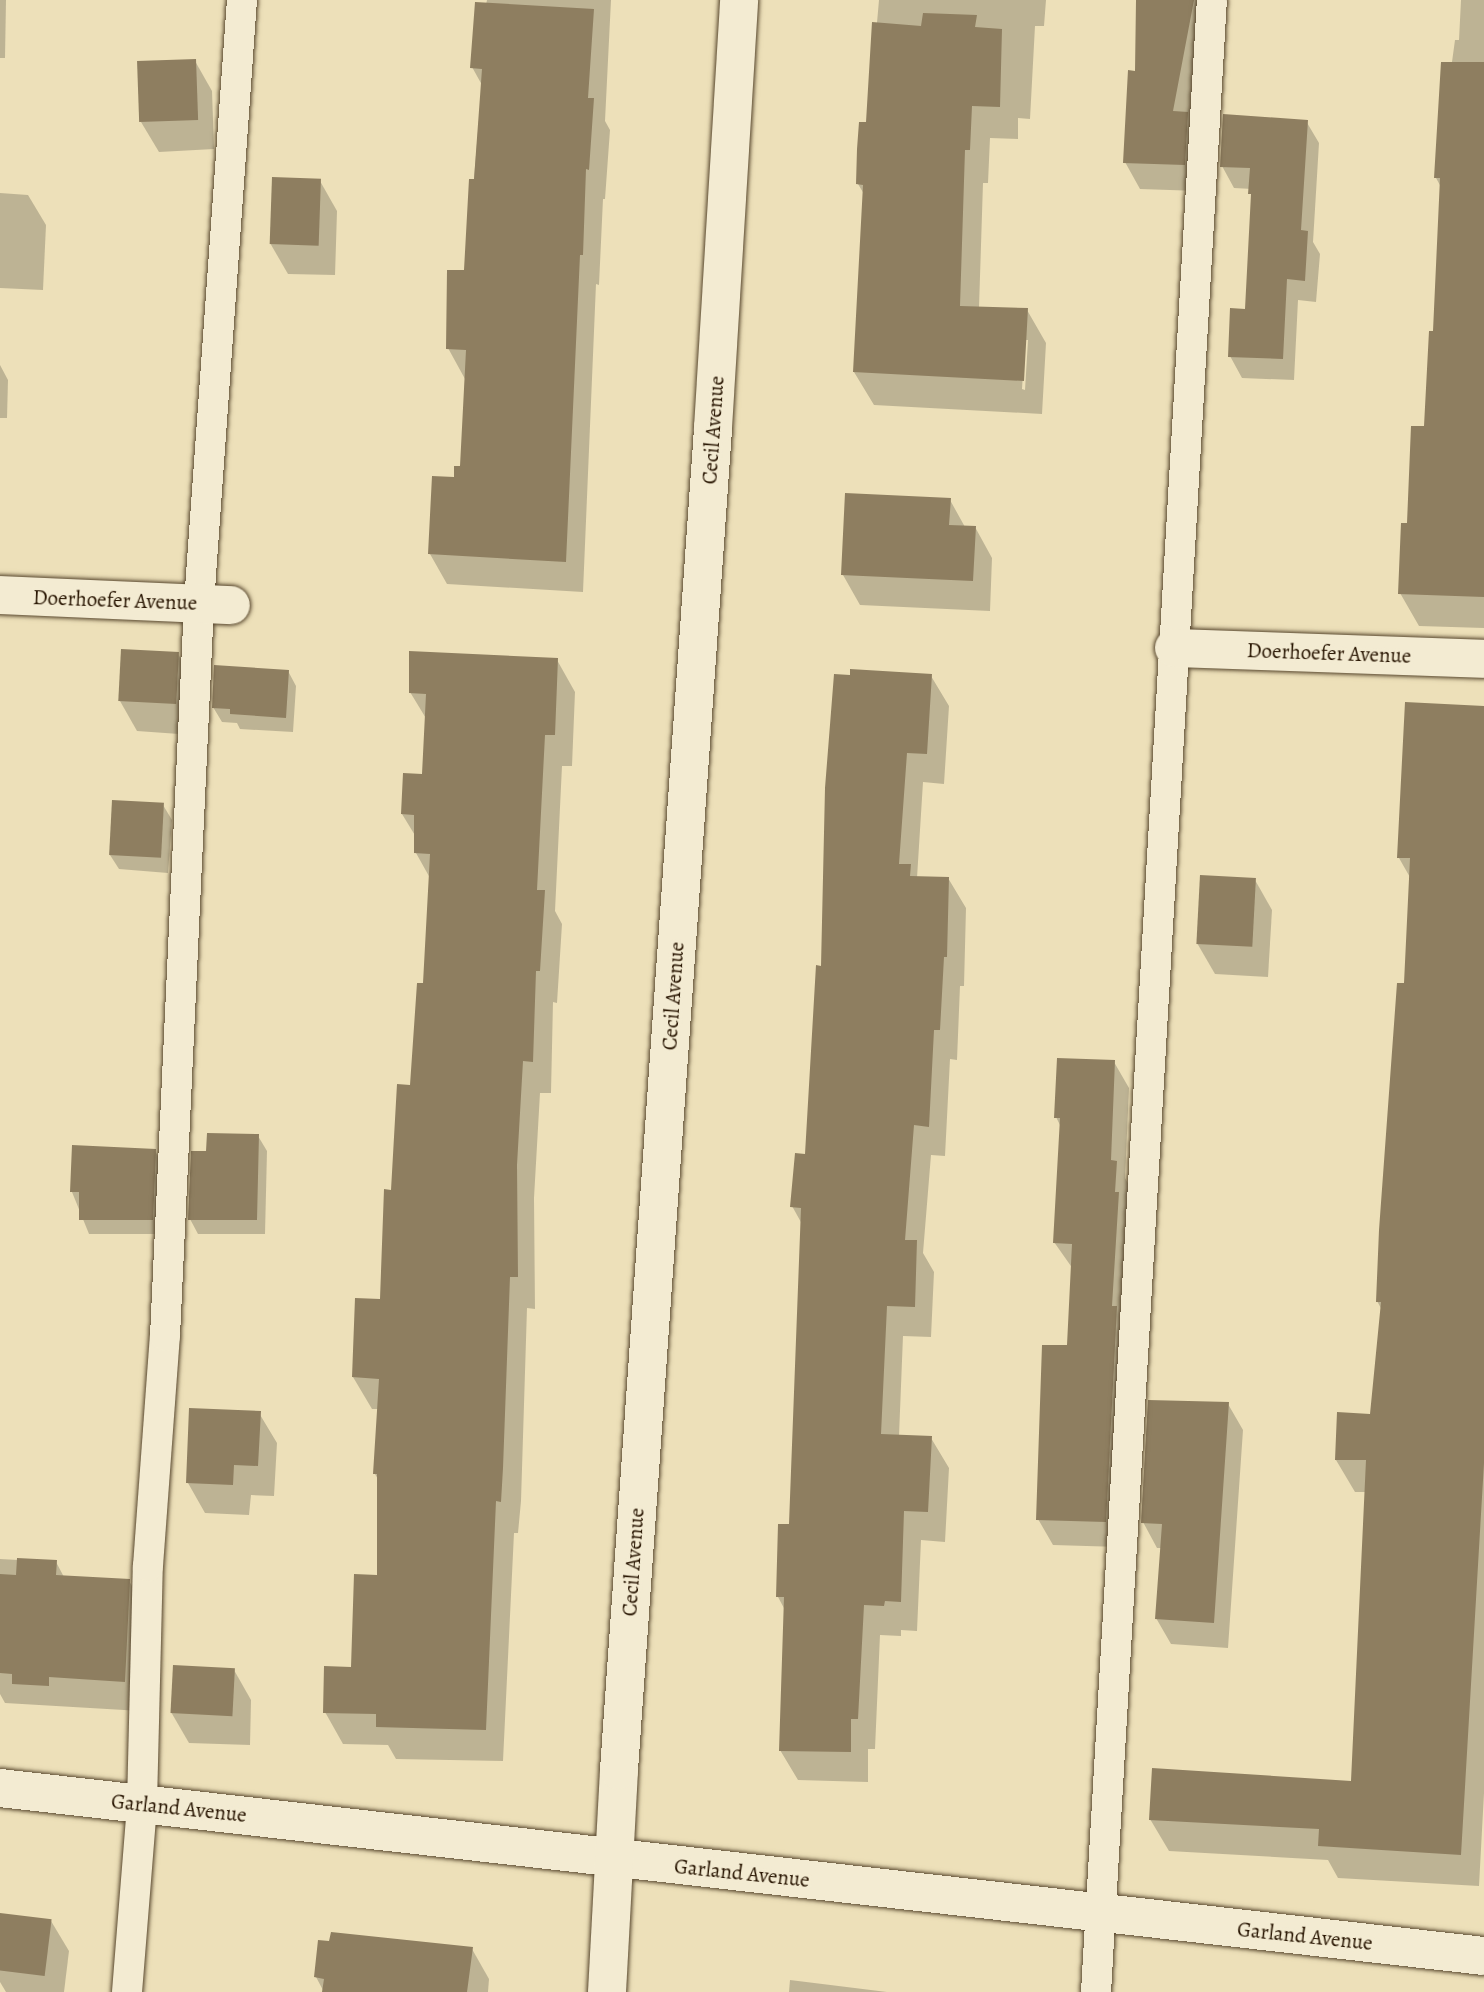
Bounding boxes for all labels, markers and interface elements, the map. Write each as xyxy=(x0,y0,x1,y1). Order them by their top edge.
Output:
street label: Cecil Avenue xyxy=(697,375,729,485)
street label: Doerhoefer Avenue xyxy=(32,585,198,615)
street label: Doerhoefer Avenue xyxy=(1246,638,1412,668)
street label: Cecil Avenue xyxy=(657,941,689,1051)
street label: Cecil Avenue xyxy=(617,1507,649,1617)
street label: Garland Avenue xyxy=(110,1788,248,1828)
street label: Garland Avenue xyxy=(673,1853,811,1893)
street label: Garland Avenue xyxy=(1236,1916,1374,1956)

